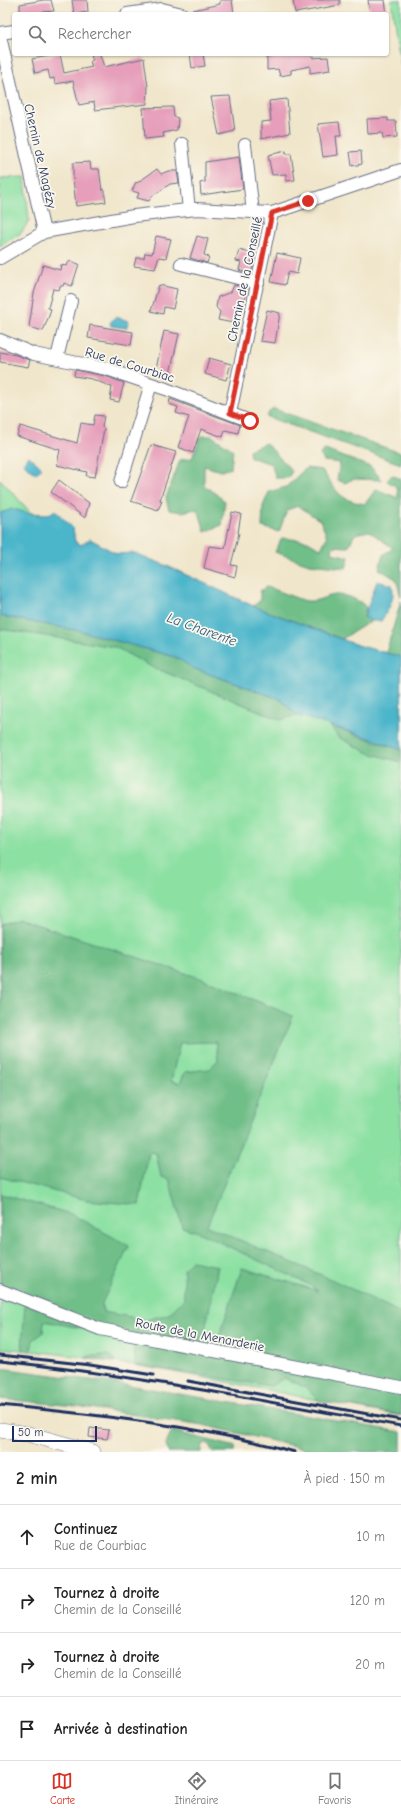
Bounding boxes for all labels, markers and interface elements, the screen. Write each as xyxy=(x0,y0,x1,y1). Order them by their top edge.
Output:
search box xyxy=(12,12,389,56)
icon: search xyxy=(26,23,48,45)
text: Rechercher xyxy=(58,25,131,43)
street label: Chemin de Magézy xyxy=(21,102,60,210)
route end xyxy=(299,192,317,210)
street label: Chemin de la Conseillé xyxy=(224,215,265,343)
street label: Rue de Courbiac xyxy=(83,344,176,385)
route start xyxy=(241,412,259,430)
water label: La Charente xyxy=(165,609,239,650)
street label: Route de la Menarderie xyxy=(134,1315,266,1354)
scale bar xyxy=(12,1424,97,1443)
text: 50 m xyxy=(18,1426,43,1439)
text: 2 min xyxy=(16,1469,57,1488)
text: À pied · 150 m xyxy=(304,1471,385,1486)
text: Continuez xyxy=(54,1520,117,1538)
icon: ahead xyxy=(16,1526,38,1548)
text: 10 m xyxy=(357,1529,385,1544)
text: Rue de Courbiac xyxy=(54,1538,147,1553)
text: Tournez à droite xyxy=(54,1584,159,1602)
icon: right xyxy=(16,1590,38,1612)
text: 120 m xyxy=(350,1593,385,1608)
text: Chemin de la Conseillé xyxy=(54,1602,181,1617)
text: Tournez à droite xyxy=(54,1648,159,1666)
icon: right xyxy=(16,1654,38,1676)
text: 20 m xyxy=(355,1657,385,1672)
text: Chemin de la Conseillé xyxy=(54,1666,181,1681)
icon: arrive xyxy=(16,1718,38,1740)
text: Arrivée à destination xyxy=(54,1720,188,1738)
tab: Carte xyxy=(50,1770,75,1807)
tab: Itinéraire xyxy=(175,1770,218,1807)
tab: Favoris xyxy=(318,1770,351,1807)

